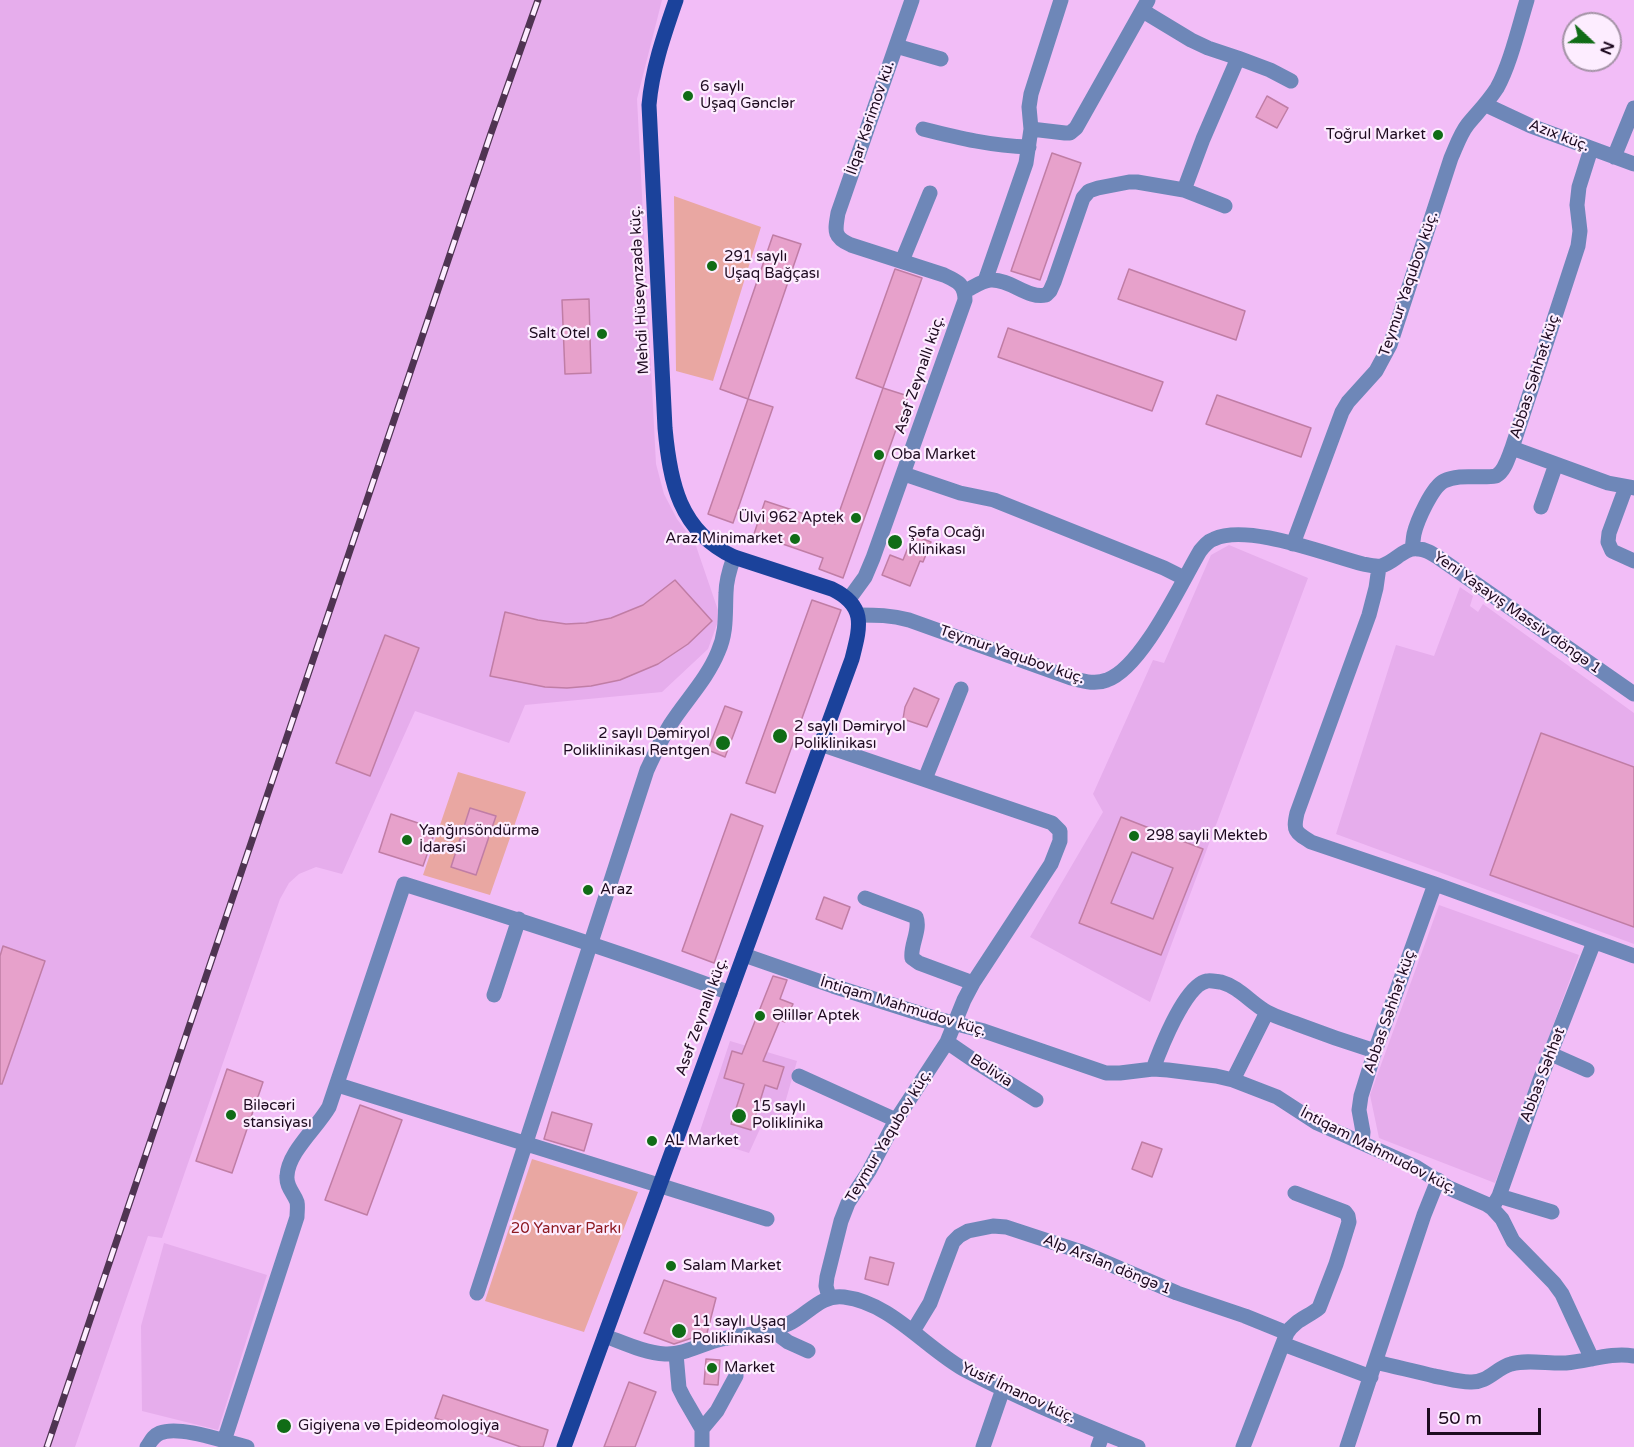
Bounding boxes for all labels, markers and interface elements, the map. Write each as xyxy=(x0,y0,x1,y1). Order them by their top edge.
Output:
north arrow xyxy=(1562,12,1622,72)
text: N xyxy=(1595,38,1619,58)
street label: İlqar Kərimov kü. xyxy=(843,59,899,177)
place label: 6 saylı Uşaq Gənclər xyxy=(700,78,795,113)
marker: 6 saylı Uşaq Gənclər xyxy=(681,89,695,103)
street label: Azıx küç. xyxy=(1526,116,1592,156)
place label: Toğrul Market xyxy=(1326,126,1426,144)
marker: Toğrul Market xyxy=(1431,128,1445,142)
street label: Mehdi Hüseynzadə küç. xyxy=(627,205,653,375)
street label: Teymur Yaqubov küç. xyxy=(1376,209,1442,359)
place label: 291 saylı Uşaq Bağçası xyxy=(724,248,820,283)
marker: 291 saylı Uşaq Bağçası xyxy=(705,259,719,273)
street label: Asəf Zeynallı küç. xyxy=(891,313,949,437)
street label: Abbas Səhhət küç xyxy=(1507,313,1563,441)
place label: Salt Otel xyxy=(529,325,590,343)
marker: Salt Otel xyxy=(595,327,609,341)
place label: Oba Market xyxy=(891,446,976,464)
marker: Oba Market xyxy=(872,448,886,462)
place label: Ülvi 962 Aptek xyxy=(739,509,844,527)
marker: Ülvi 962 Aptek xyxy=(849,511,863,525)
place label: Şəfa Ocağı Klinikası xyxy=(908,524,985,559)
place label: Araz Minimarket xyxy=(665,530,783,548)
marker: Araz Minimarket xyxy=(788,532,802,546)
marker: Şəfa Ocağı Klinikası xyxy=(886,533,904,551)
street label: Yeni Yaşayış Massiv döngə 1 xyxy=(1430,548,1604,678)
street label: Teymur Yaqubov küç. xyxy=(937,622,1087,688)
place label: 2 saylı Dəmiryol Poliklinikası xyxy=(794,718,906,753)
place label: 2 saylı Dəmiryol Poliklinikası Rentgen xyxy=(563,725,710,760)
marker: 2 saylı Dəmiryol Poliklinikası xyxy=(771,727,789,745)
marker: 2 saylı Dəmiryol Poliklinikası Rentgen xyxy=(714,734,732,752)
place label: Yanğınsöndürmə İdarəsi xyxy=(419,822,539,857)
place label: 298 sayli Mekteb xyxy=(1146,827,1268,845)
marker: 298 sayli Mekteb xyxy=(1127,829,1141,843)
marker: Yanğınsöndürmə İdarəsi xyxy=(400,833,414,847)
place label: Araz xyxy=(600,881,633,899)
marker: Araz xyxy=(581,883,595,897)
street label: Abbas Səhhət küç xyxy=(1361,948,1419,1076)
street label: Asəf Zeynallı küç. xyxy=(672,955,732,1079)
street label: İntiqam Mahmudov küç. xyxy=(818,973,988,1041)
place label: Əlillər Aptek xyxy=(772,1007,860,1025)
marker: Əlillər Aptek xyxy=(753,1009,767,1023)
street label: Abbas Səhhət xyxy=(1517,1025,1569,1125)
street label: Bolivia xyxy=(966,1051,1016,1091)
street label: Teymur Yaqubov küç. xyxy=(842,1066,936,1206)
place label: Biləcəri stansiyası xyxy=(243,1097,312,1132)
place label: 15 saylı Poliklinika xyxy=(752,1098,823,1133)
street label: İntiqam Mahmudov küç. xyxy=(1297,1104,1459,1198)
marker: 15 saylı Poliklinika xyxy=(730,1107,748,1125)
marker: Biləcəri stansiyası xyxy=(224,1108,238,1122)
place label: AL Market xyxy=(664,1132,739,1150)
marker: AL Market xyxy=(645,1134,659,1148)
park label: 20 Yanvar Parkı xyxy=(511,1220,621,1238)
street label: Alp Arslan döngə 1 xyxy=(1040,1231,1174,1299)
place label: Salam Market xyxy=(683,1257,781,1275)
marker: Salam Market xyxy=(664,1259,678,1273)
place label: 11 saylı Uşaq Poliklinikası xyxy=(692,1313,786,1348)
marker: 11 saylı Uşaq Poliklinikası xyxy=(670,1322,688,1340)
place label: Market xyxy=(724,1359,775,1377)
street label: Yusif İmanov küç. xyxy=(958,1359,1078,1427)
marker: Market xyxy=(705,1361,719,1375)
scale bar xyxy=(1430,1396,1544,1434)
text: 50 m xyxy=(1438,1407,1482,1429)
marker: Gigiyena və Epideomologiya xyxy=(275,1417,293,1435)
place label: Gigiyena və Epideomologiya xyxy=(298,1417,500,1435)

